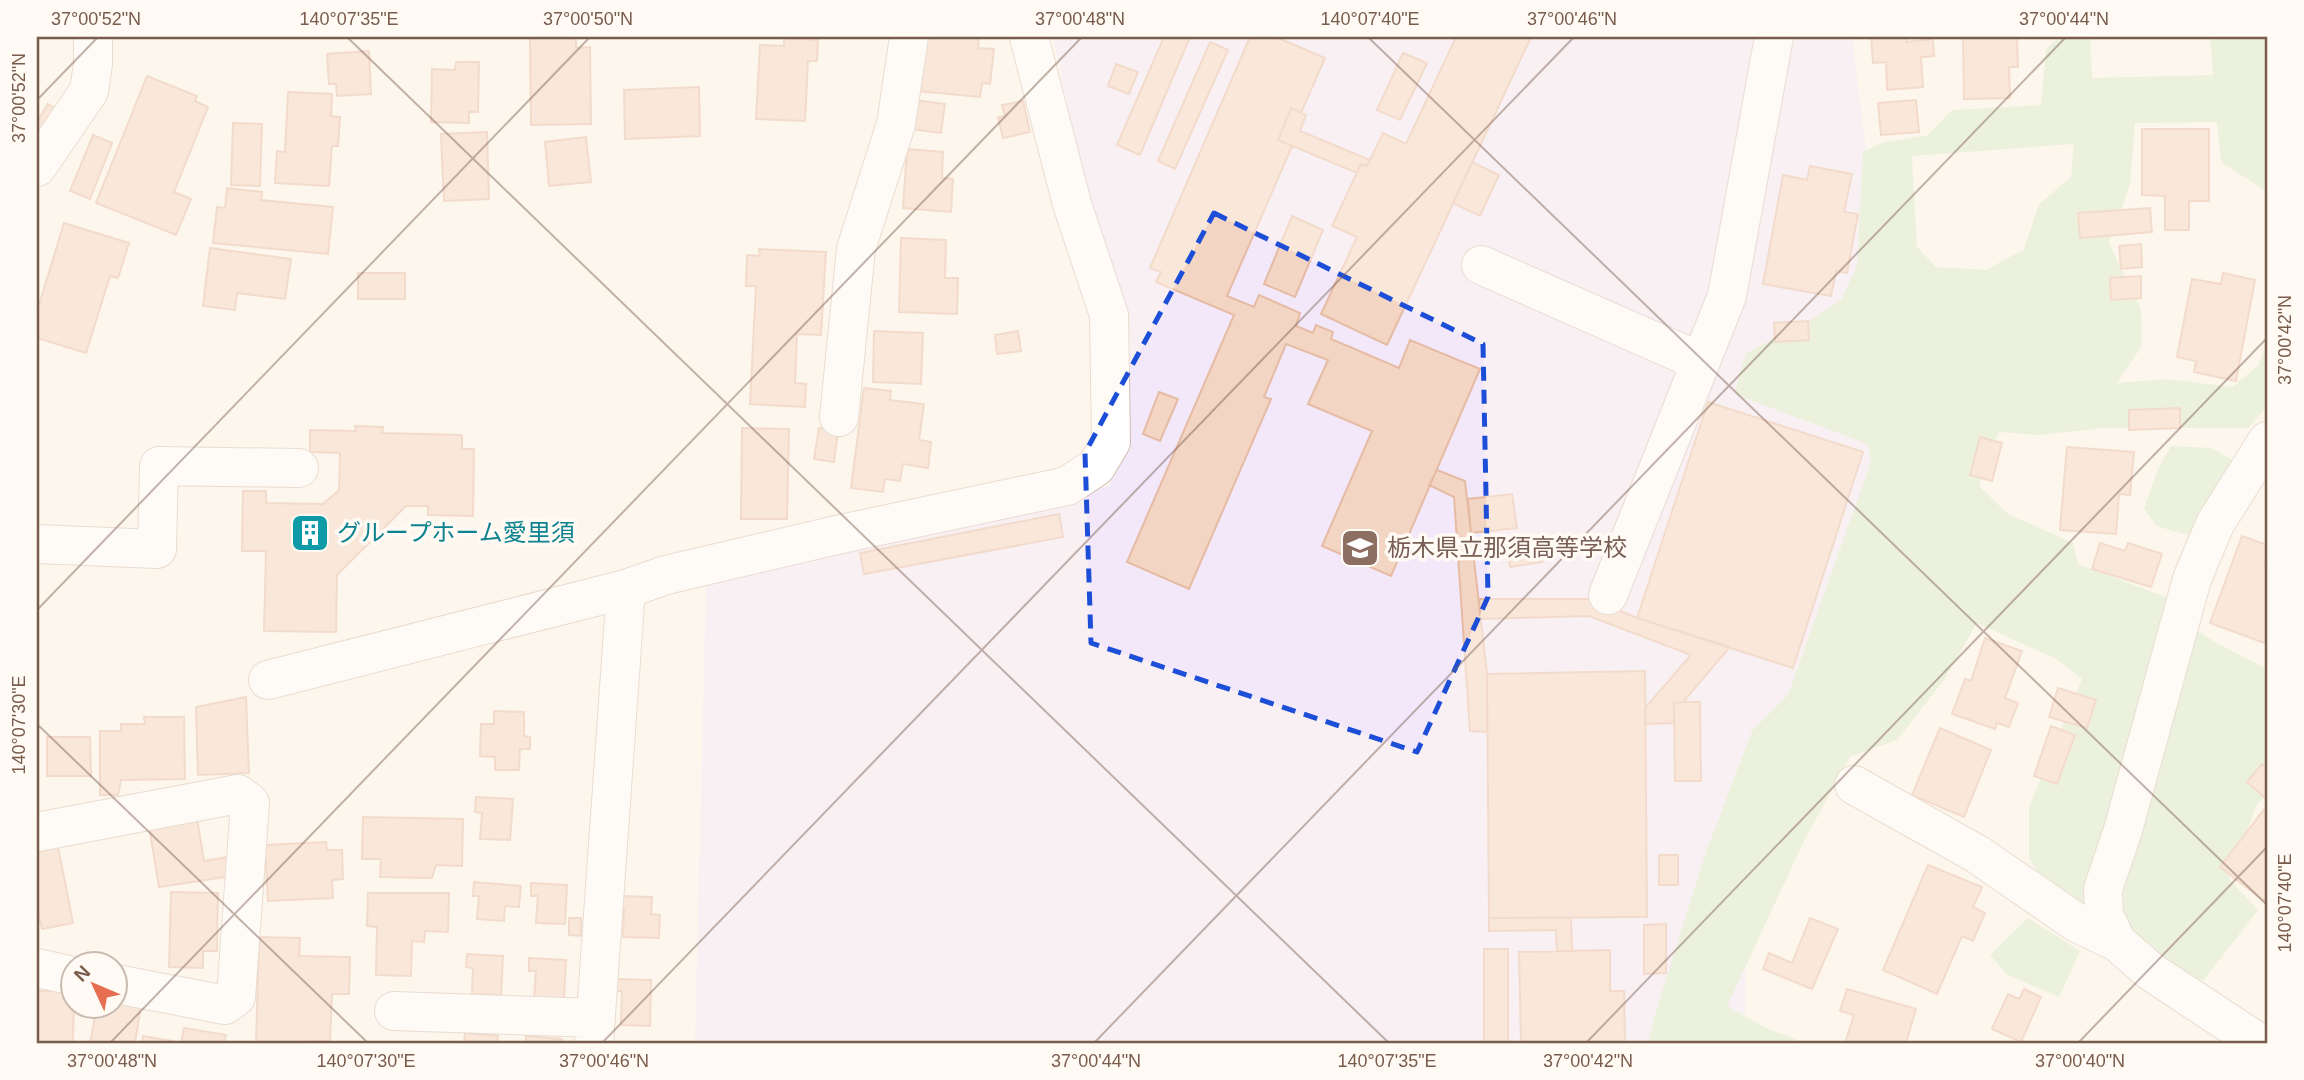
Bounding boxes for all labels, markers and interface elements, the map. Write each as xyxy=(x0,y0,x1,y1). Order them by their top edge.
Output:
text: 37°00'52"N xyxy=(51,9,141,29)
text: 140°07'35"E xyxy=(299,9,399,29)
text: 37°00'50"N xyxy=(543,9,633,29)
text: 37°00'48"N xyxy=(1035,9,1125,29)
text: 140°07'40"E xyxy=(1320,9,1420,29)
text: 37°00'46"N xyxy=(1527,9,1617,29)
text: 37°00'44"N xyxy=(2019,9,2109,29)
text: 37°00'52"N xyxy=(9,53,29,143)
text: 37°00'42"N xyxy=(2275,295,2295,385)
building icon: グループホーム愛里須 xyxy=(289,512,331,554)
place label: グループホーム愛里須 xyxy=(337,519,575,546)
school or university icon: 栃木県立那須高等学校 xyxy=(1339,527,1381,569)
place label: 栃木県立那須高等学校 xyxy=(1387,534,1627,561)
text: 140°07'30"E xyxy=(9,675,29,775)
text: 140°07'40"E xyxy=(2275,853,2295,953)
north arrow xyxy=(60,950,130,1020)
text: N xyxy=(70,961,94,986)
text: 37°00'48"N xyxy=(67,1051,157,1071)
text: 140°07'30"E xyxy=(316,1051,416,1071)
text: 37°00'46"N xyxy=(559,1051,649,1071)
text: 37°00'44"N xyxy=(1051,1051,1141,1071)
text: 140°07'35"E xyxy=(1337,1051,1437,1071)
text: 37°00'42"N xyxy=(1543,1051,1633,1071)
text: 37°00'40"N xyxy=(2035,1051,2125,1071)

